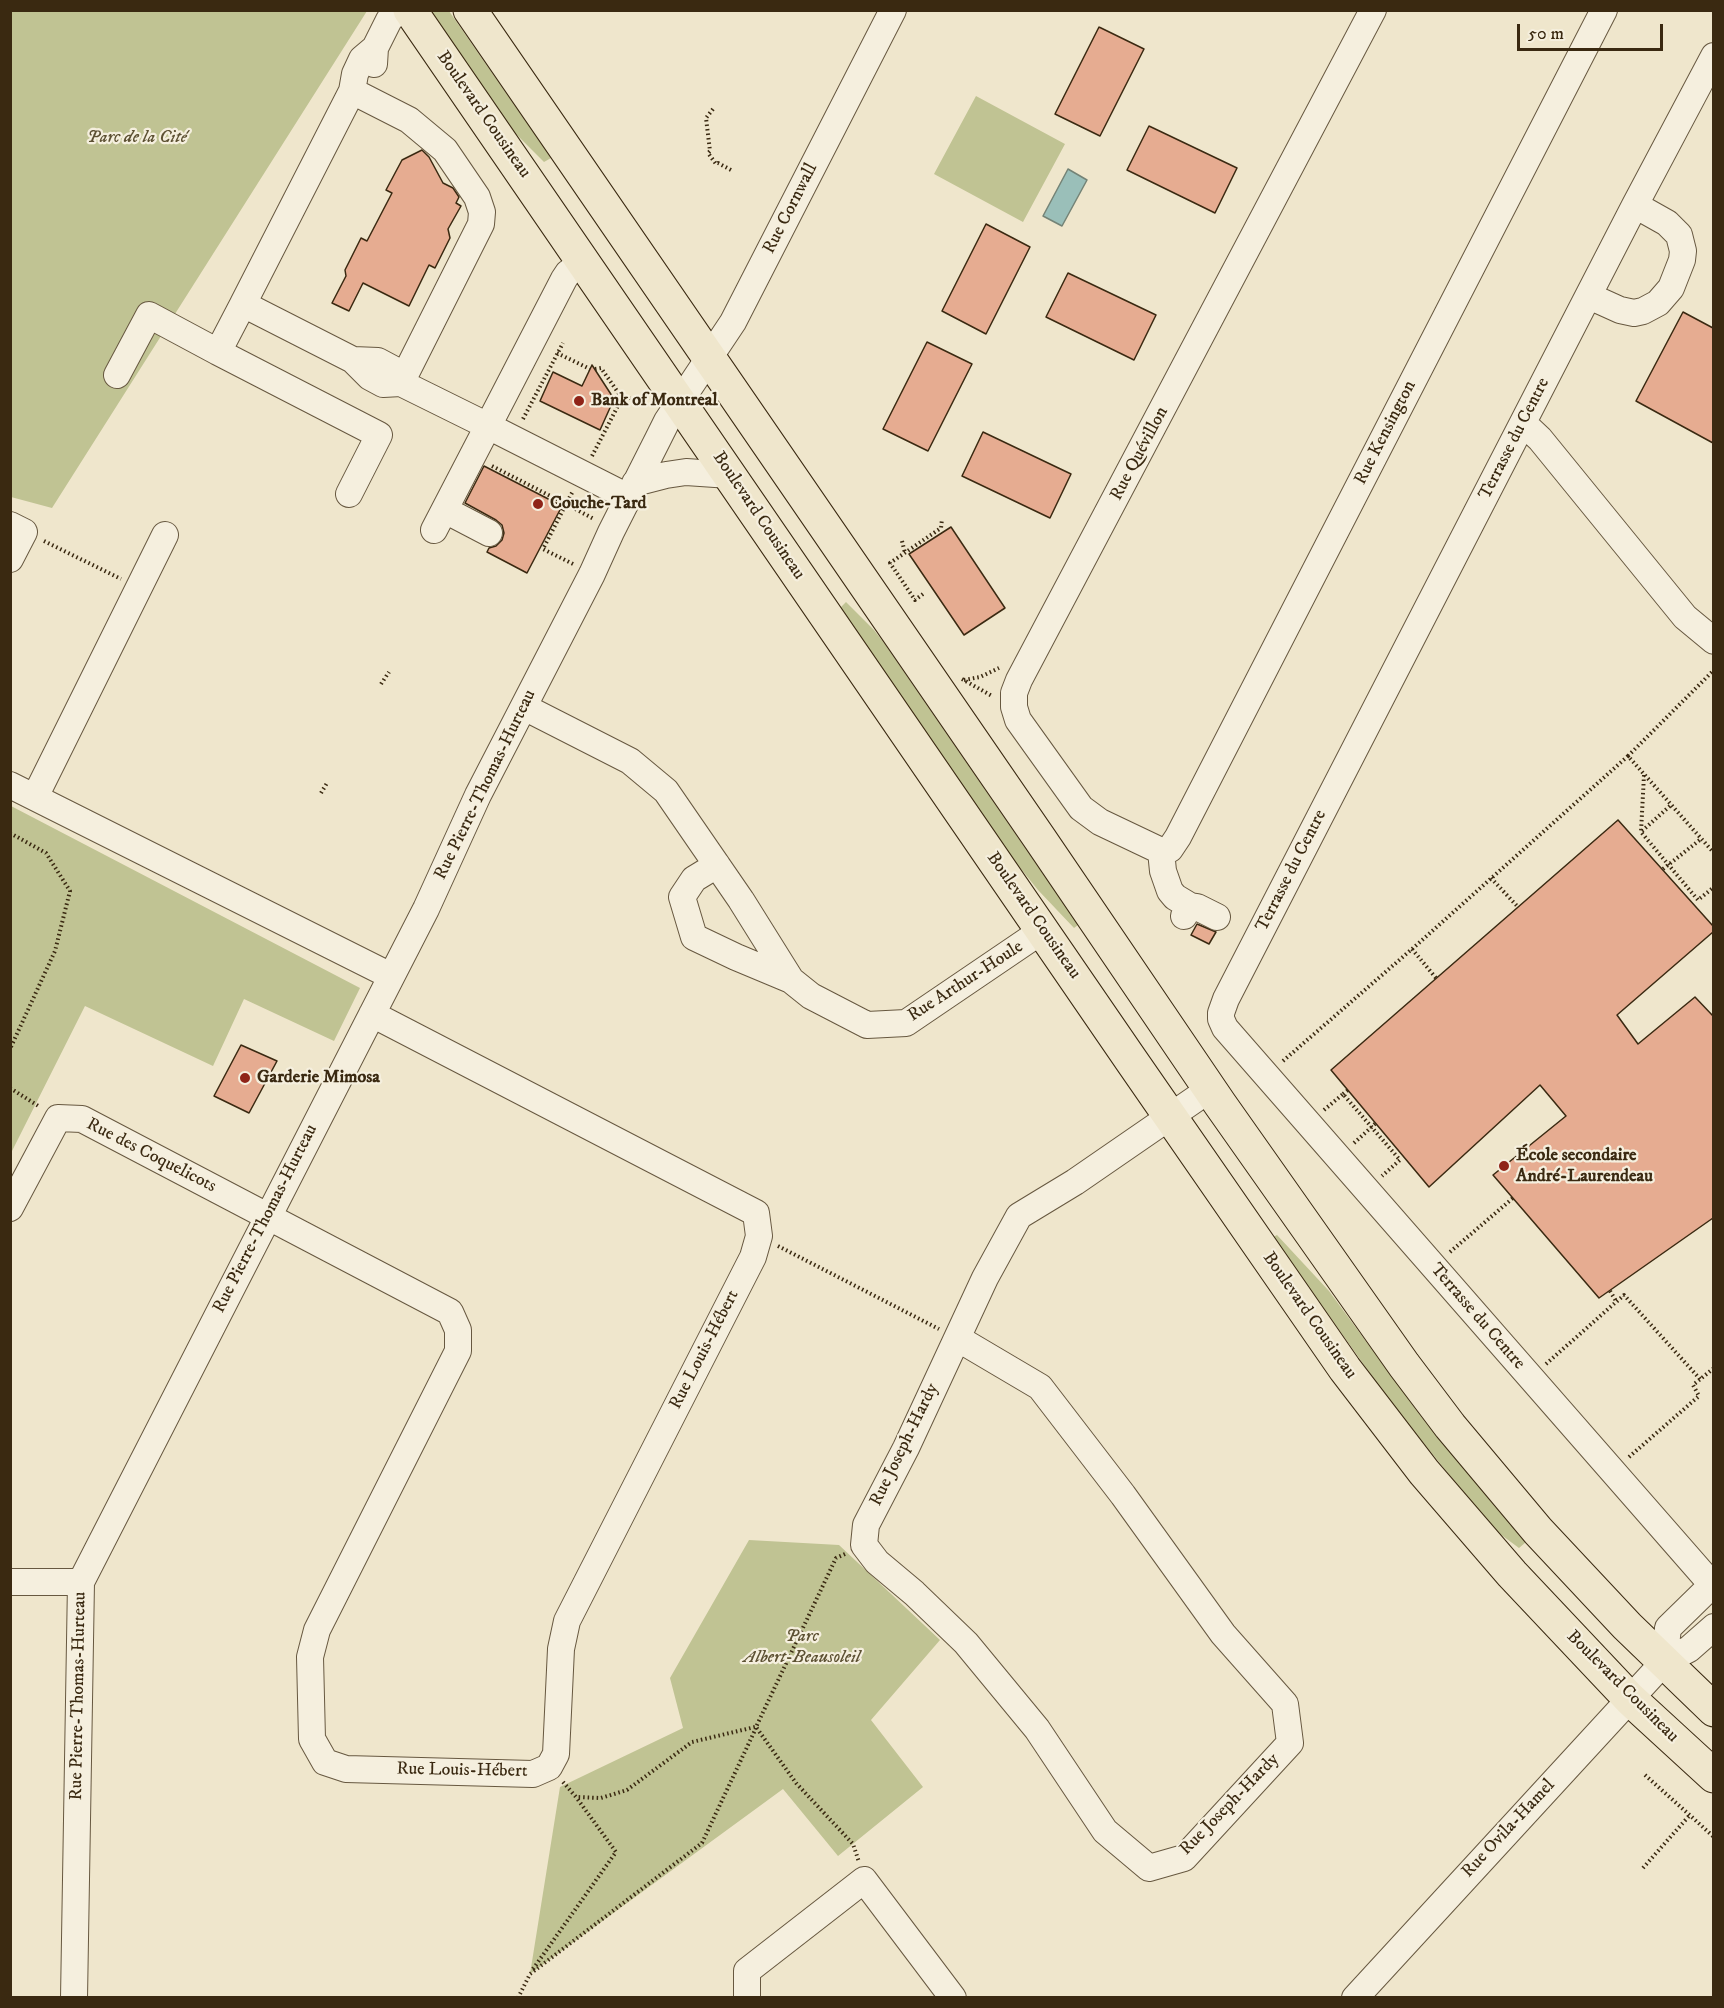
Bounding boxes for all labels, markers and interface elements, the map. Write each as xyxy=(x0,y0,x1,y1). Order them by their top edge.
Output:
scale bar xyxy=(1520,12,1666,50)
text: 50 m xyxy=(1528,23,1564,45)
street label: Boulevard Cousineau xyxy=(431,47,535,183)
park label: Parc de la Cité xyxy=(87,127,187,149)
street label: Rue Cornwall xyxy=(759,160,823,258)
street label: Terrasse du Centre xyxy=(1475,374,1555,504)
street label: Rue Kensington xyxy=(1350,377,1422,489)
place label: Bank of Montreal xyxy=(591,390,718,412)
marker: Bank of Montreal xyxy=(572,394,586,408)
street label: Rue Quévillon xyxy=(1106,403,1174,505)
street label: Boulevard Cousineau xyxy=(707,448,809,584)
place label: Couche-Tard xyxy=(550,493,647,515)
marker: Couche-Tard xyxy=(531,497,545,511)
street label: Rue Pierre-Thomas-Hurteau xyxy=(431,686,541,884)
street label: Terrasse du Centre xyxy=(1252,806,1332,936)
street label: Boulevard Cousineau xyxy=(981,848,1085,984)
street label: Rue Arthur-Houle xyxy=(904,937,1028,1027)
place label: Garderie Mimosa xyxy=(257,1067,380,1089)
marker: Garderie Mimosa xyxy=(238,1071,252,1085)
street label: Rue des Coquelicots xyxy=(83,1114,219,1198)
street label: Rue Pierre-Thomas-Hurteau xyxy=(209,1121,323,1317)
place label: École secondaire André-Laurendeau xyxy=(1516,1145,1653,1188)
marker: École secondaire André-Laurendeau xyxy=(1497,1159,1511,1173)
street label: Boulevard Cousineau xyxy=(1257,1248,1361,1384)
street label: Terrasse du Centre xyxy=(1425,1259,1529,1375)
street label: Rue Louis-Hébert xyxy=(666,1287,744,1413)
street label: Rue Joseph-Hardy xyxy=(866,1380,944,1510)
street label: Rue Pierre-Thomas-Hurteau xyxy=(66,1591,92,1801)
park label: Parc Albert-Beausoleil xyxy=(744,1626,860,1668)
street label: Boulevard Cousineau xyxy=(1561,1626,1683,1748)
street label: Rue Joseph-Hardy xyxy=(1176,1749,1284,1861)
street label: Rue Louis-Hébert xyxy=(396,1759,528,1783)
street label: Rue Ovila-Hamel xyxy=(1458,1775,1560,1883)

